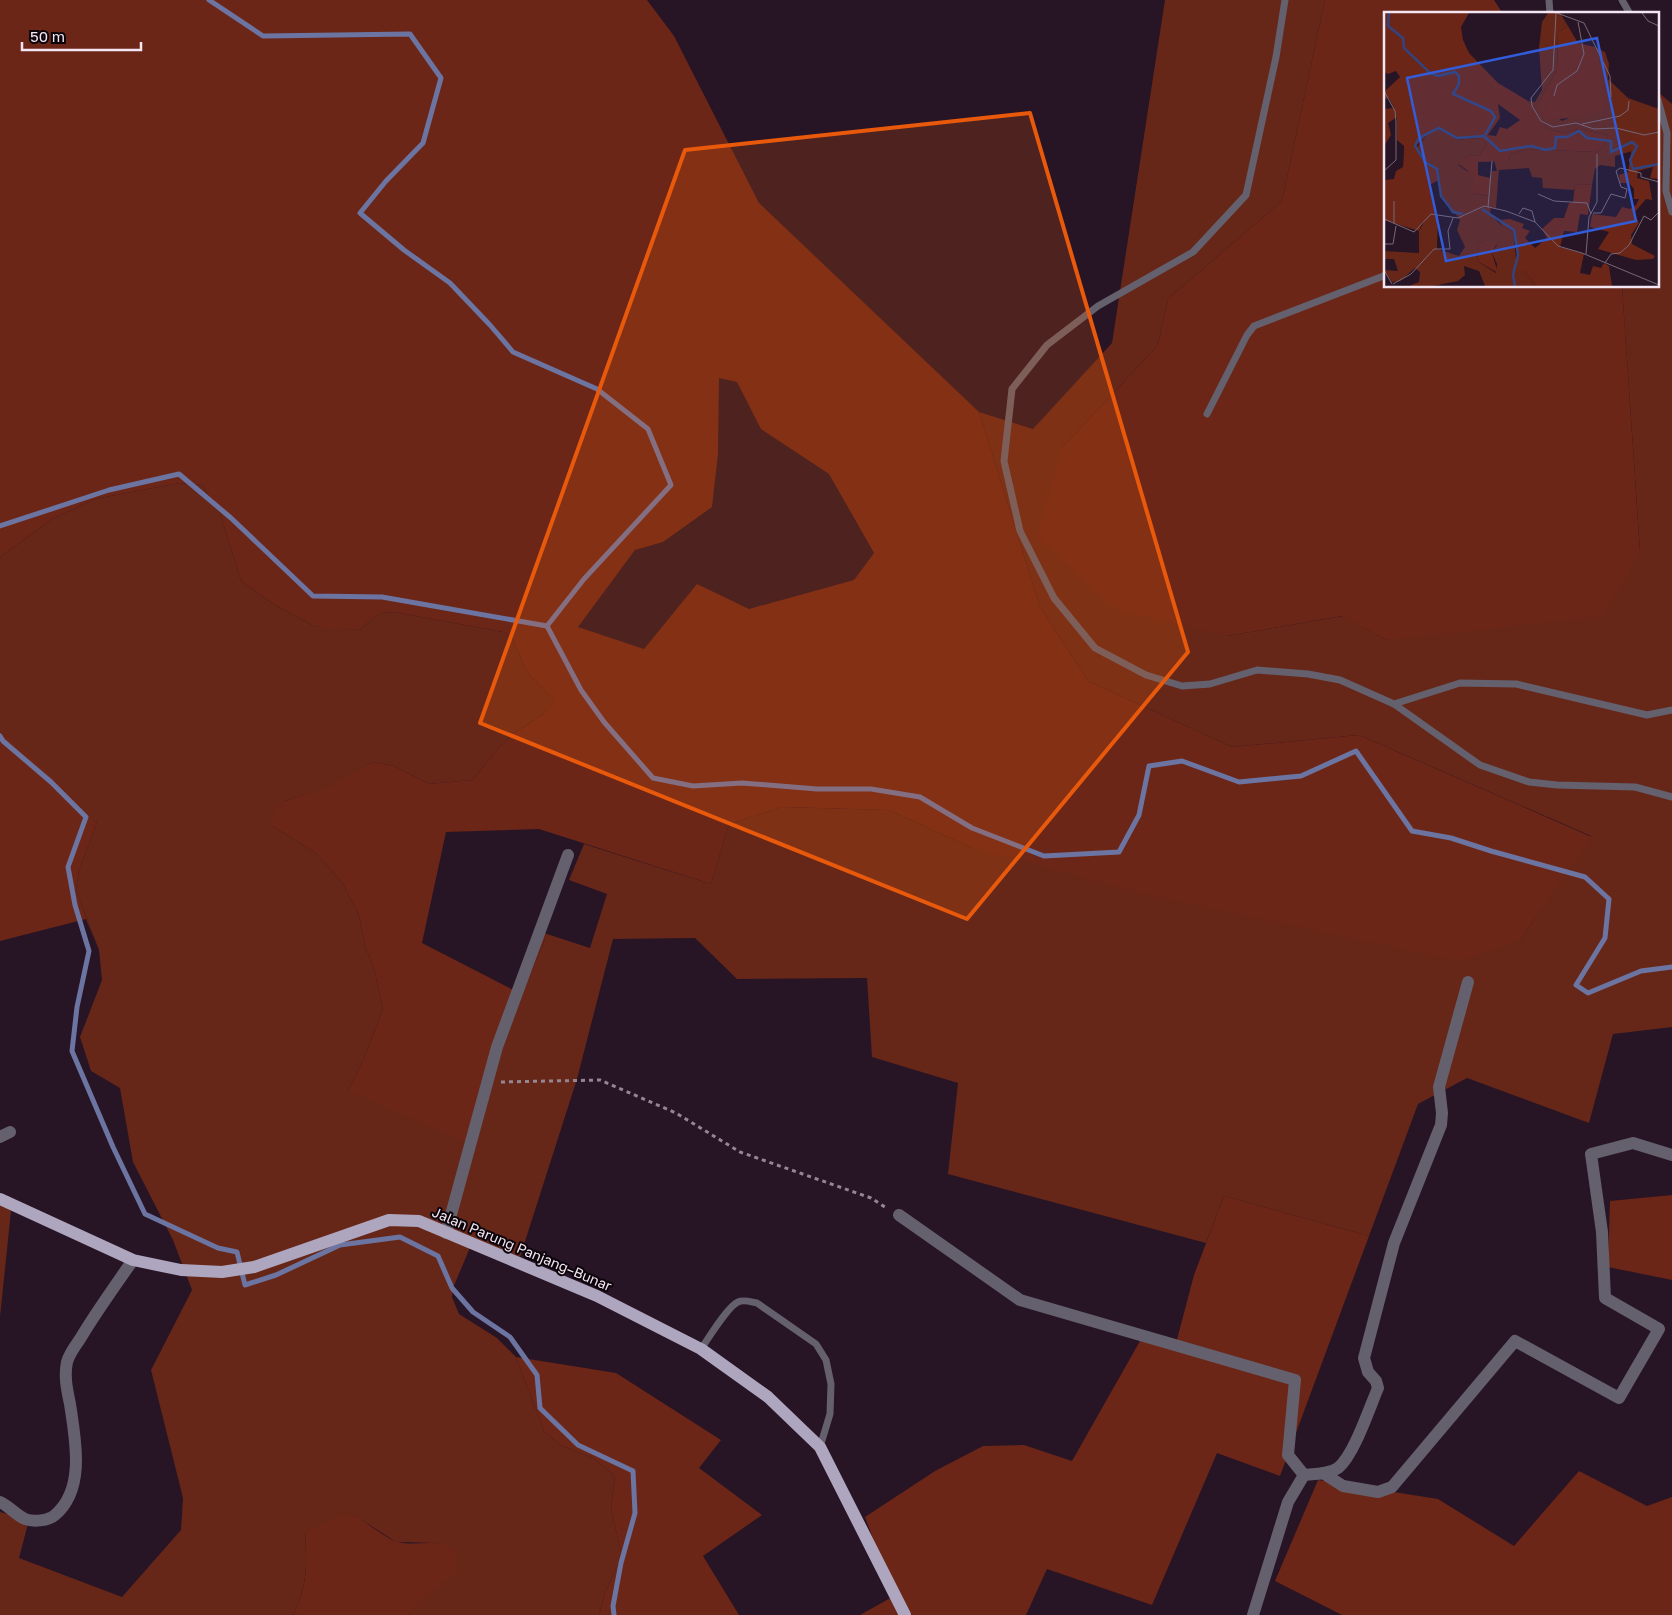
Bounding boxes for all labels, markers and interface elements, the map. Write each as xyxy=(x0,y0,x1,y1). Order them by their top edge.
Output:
inset map xyxy=(1384,12,1660,288)
scale bar xyxy=(22,20,141,52)
text: 50 m xyxy=(30,27,65,45)
street label: Jalan Parung Panjang–Bunar xyxy=(430,1203,615,1294)

